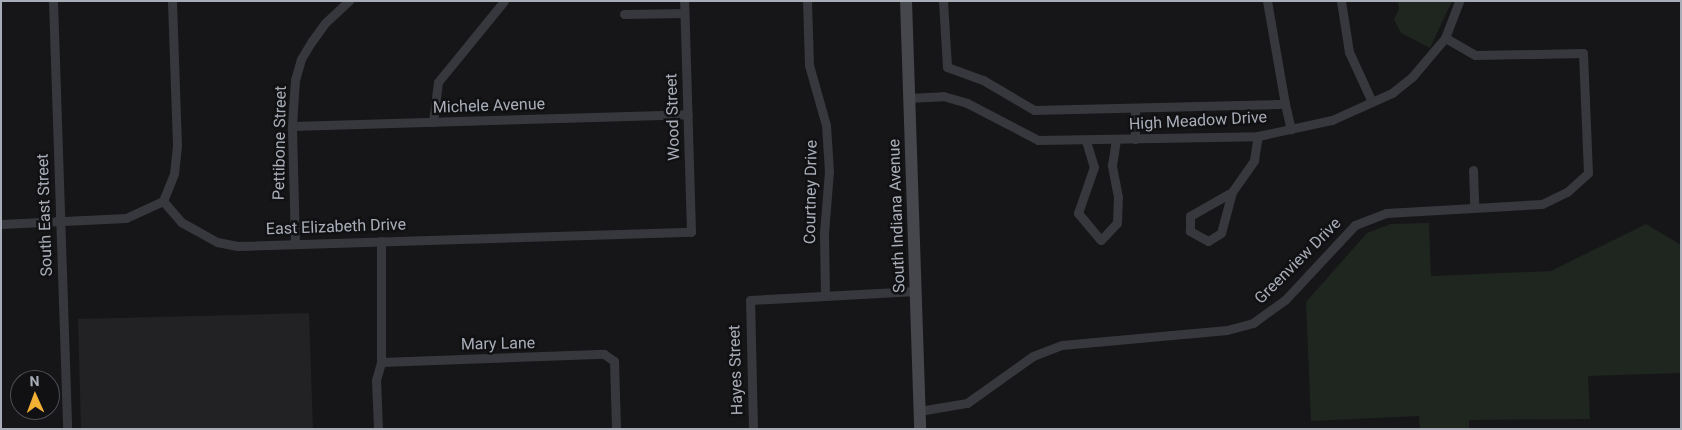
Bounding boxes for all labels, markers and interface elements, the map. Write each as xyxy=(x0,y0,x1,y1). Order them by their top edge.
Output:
street label: Wood Street xyxy=(662,73,684,161)
street label: Pettibone Street xyxy=(269,86,291,200)
street label: Michele Avenue xyxy=(433,94,545,118)
street label: High Meadow Drive xyxy=(1128,108,1268,134)
street label: South Indiana Avenue xyxy=(885,139,909,293)
street label: Courtney Drive xyxy=(800,140,822,244)
street label: South East Street xyxy=(33,153,57,277)
street label: Greenview Drive xyxy=(1251,214,1345,308)
street label: East Elizabeth Drive xyxy=(266,215,406,239)
street label: Hayes Street xyxy=(725,324,747,416)
street label: Mary Lane xyxy=(461,334,535,354)
north arrow xyxy=(10,370,60,420)
text: N xyxy=(29,373,40,389)

